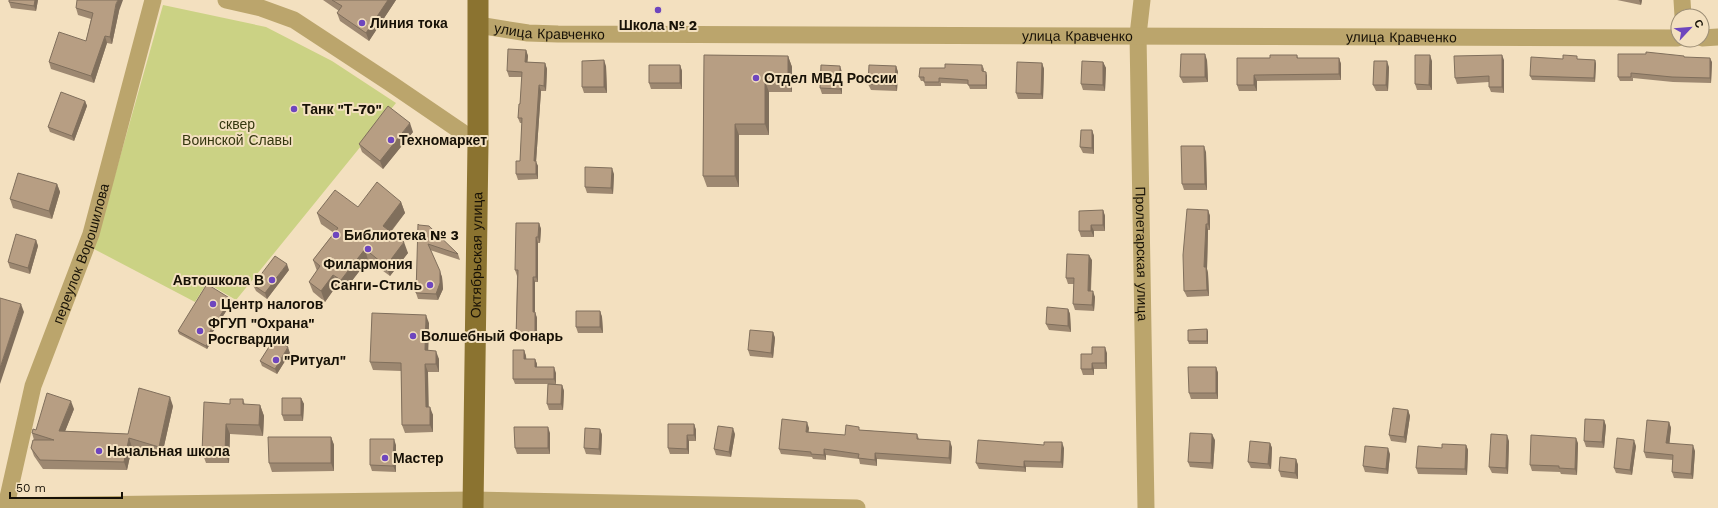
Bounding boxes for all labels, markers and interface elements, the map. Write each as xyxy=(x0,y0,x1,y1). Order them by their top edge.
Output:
marker: Школа № 2 xyxy=(653,5,663,15)
north arrow xyxy=(1670,8,1710,48)
place label: Линия тока xyxy=(370,15,448,31)
place label: Школа № 2 xyxy=(619,17,697,33)
text: С xyxy=(1691,17,1706,30)
marker: Линия тока xyxy=(357,18,367,28)
street label: улица Кравченко xyxy=(493,20,605,42)
street label: улица Кравченко xyxy=(1022,28,1133,44)
street label: улица Кравченко xyxy=(1346,29,1457,45)
place label: Отдел МВД России xyxy=(764,70,897,86)
marker: Отдел МВД России xyxy=(751,73,761,83)
place label: Танк "Т-70" xyxy=(302,101,382,117)
marker: Танк "Т-70" xyxy=(289,104,299,114)
park label: сквер Воинской Славы xyxy=(182,116,292,148)
place label: Техномаркет xyxy=(399,132,487,148)
marker: Техномаркет xyxy=(386,135,396,145)
street label: переулок Ворошилова xyxy=(49,181,112,326)
street label: Пролетарская улица xyxy=(1133,186,1151,321)
street label: Октябрьская улица xyxy=(468,191,485,318)
place label: Библиотека № 3 xyxy=(344,227,459,243)
marker: Библиотека № 3 xyxy=(331,230,341,240)
marker: Филармония xyxy=(363,244,373,254)
place label: Филармония xyxy=(323,256,413,272)
place label: Автошкола В xyxy=(173,272,264,288)
marker: Автошкола В xyxy=(267,275,277,285)
place label: Санги-Стиль xyxy=(331,277,422,293)
marker: Санги-Стиль xyxy=(425,280,435,290)
place label: Центр налогов xyxy=(221,296,324,312)
marker: Центр налогов xyxy=(208,299,218,309)
place label: ФГУП "Охрана" Росгвардии xyxy=(208,315,314,347)
marker: ФГУП "Охрана" Росгвардии xyxy=(195,326,205,336)
place label: Волшебный Фонарь xyxy=(421,328,563,344)
marker: Волшебный Фонарь xyxy=(408,331,418,341)
place label: "Ритуал" xyxy=(284,352,346,368)
marker: "Ритуал" xyxy=(271,355,281,365)
place label: Начальная школа xyxy=(107,443,230,459)
marker: Начальная школа xyxy=(94,446,104,456)
place label: Мастер xyxy=(393,450,444,466)
marker: Мастер xyxy=(380,453,390,463)
scale bar xyxy=(10,474,122,500)
text: 50 m xyxy=(16,481,46,495)

